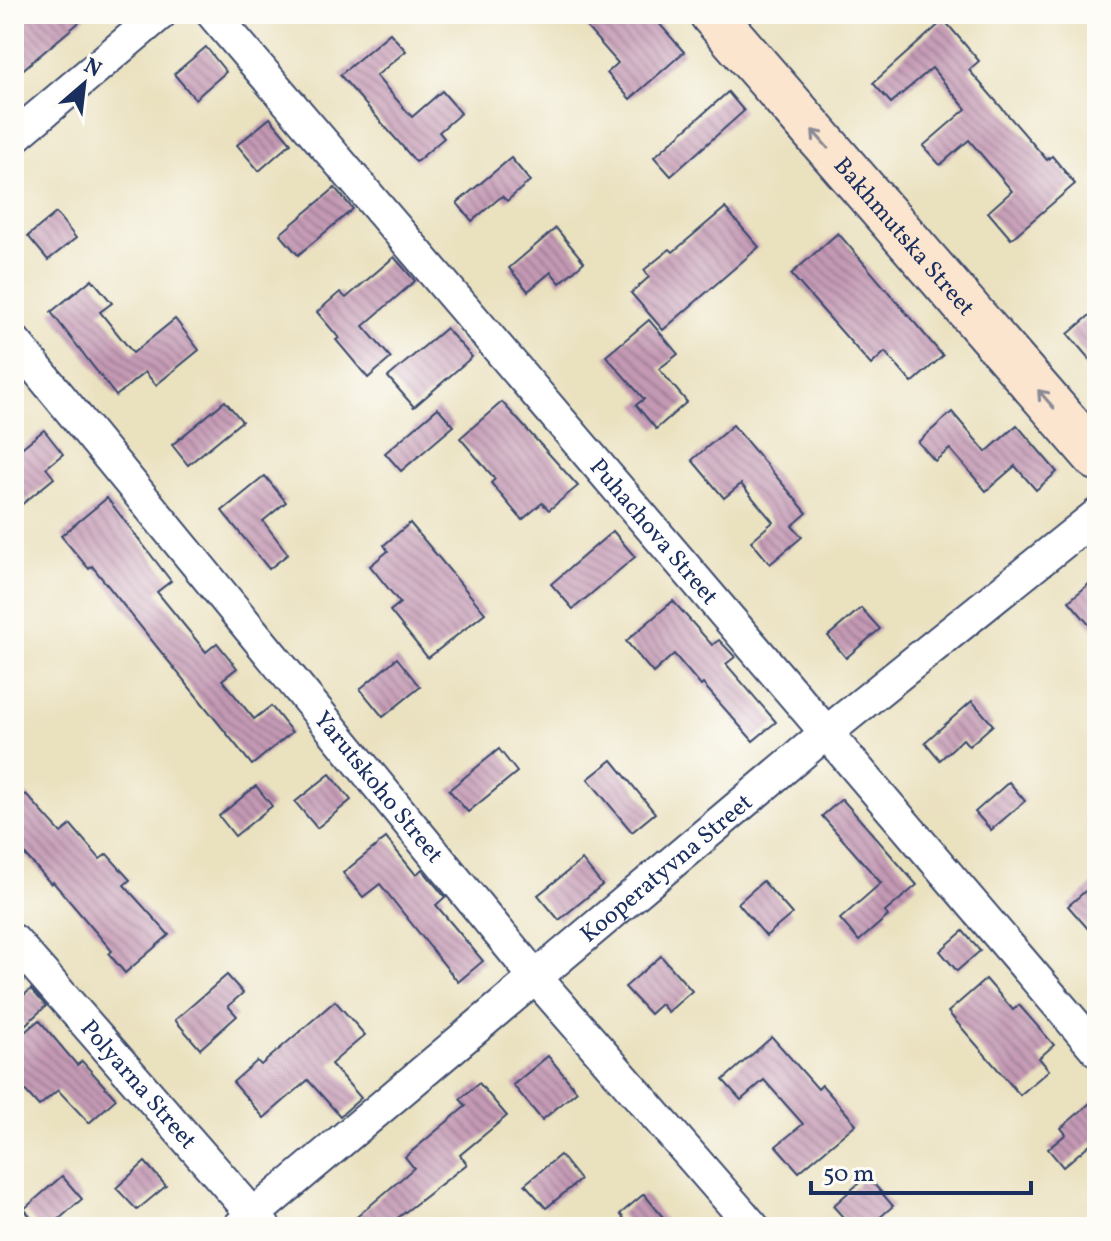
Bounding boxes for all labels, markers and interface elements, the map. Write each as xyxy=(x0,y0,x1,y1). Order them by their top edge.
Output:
north arrow xyxy=(44,44,124,124)
text: N xyxy=(78,51,107,86)
one-way arrow xyxy=(812,130,830,150)
street label: Bakhmutska Street xyxy=(825,150,982,324)
one-way arrow xyxy=(1037,389,1055,410)
street label: Puhachova Street xyxy=(580,452,725,613)
street label: Yarutskoho Street xyxy=(305,704,450,871)
street label: Kooperatyvna Street xyxy=(574,787,761,952)
street label: Polyarna Street xyxy=(71,1013,204,1158)
scale bar xyxy=(811,1145,1031,1195)
text: 50 m xyxy=(823,1158,875,1192)

